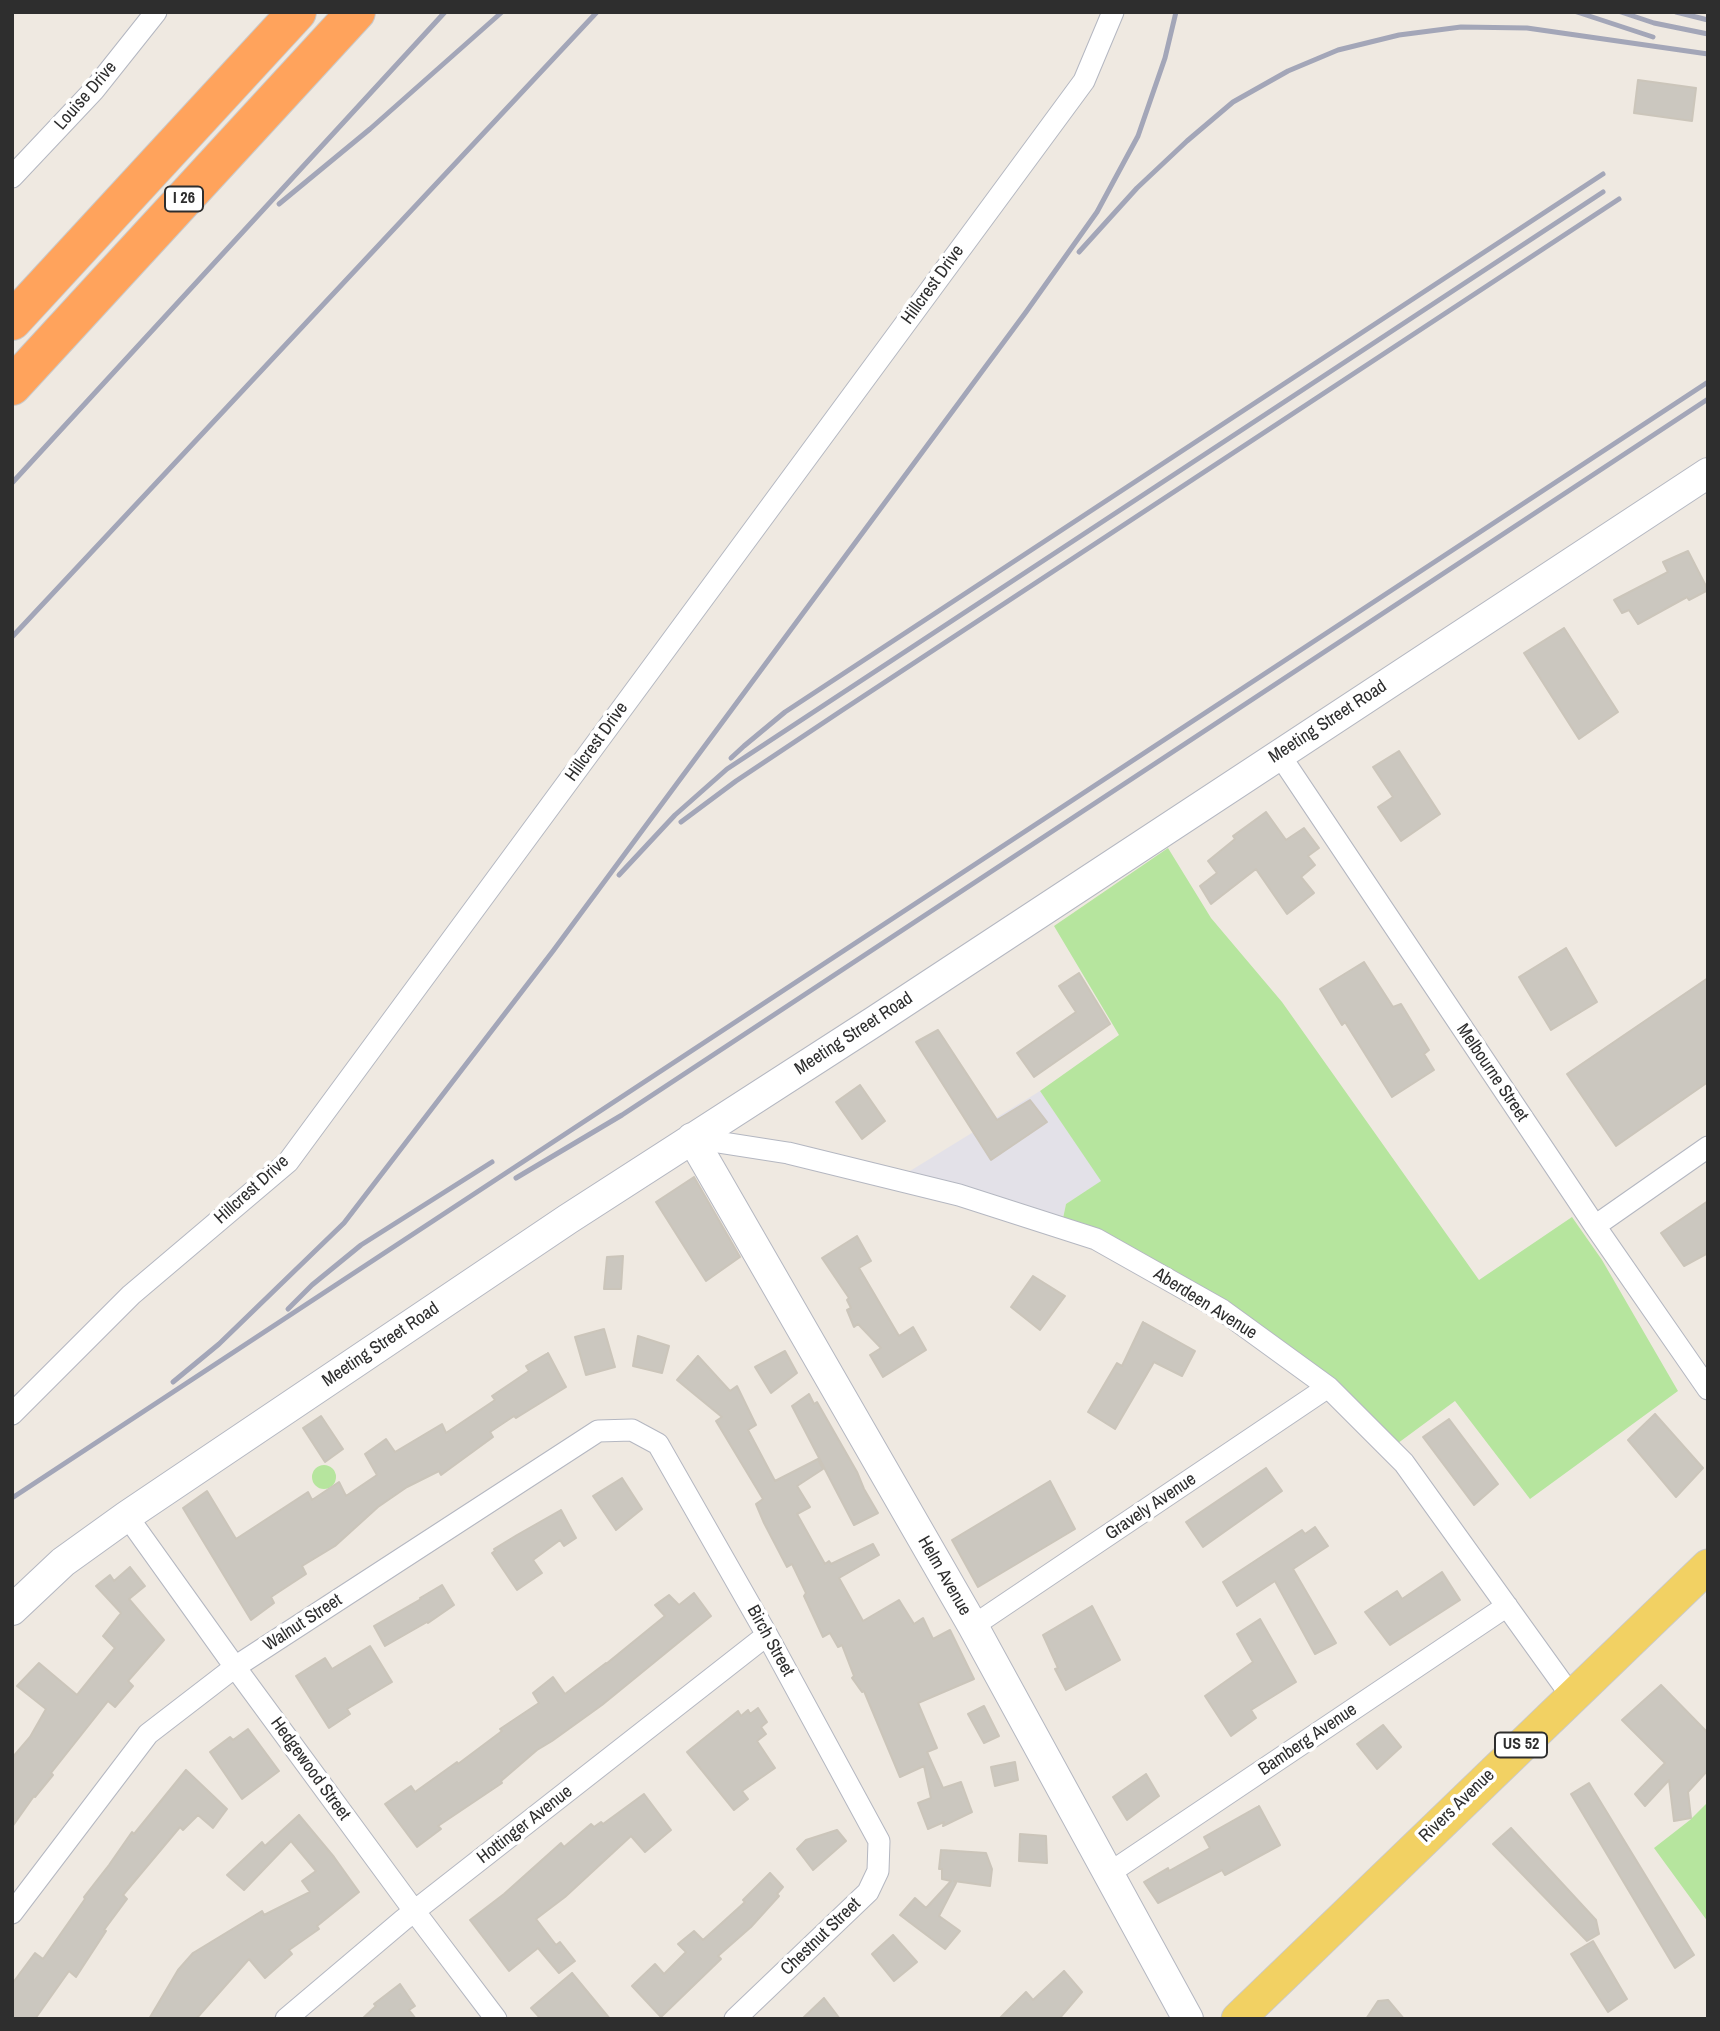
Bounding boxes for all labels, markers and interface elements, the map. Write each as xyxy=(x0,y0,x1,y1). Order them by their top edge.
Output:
street label: Louise Drive xyxy=(50,57,122,135)
road number: I 26 xyxy=(165,186,203,211)
street label: Hillcrest Drive xyxy=(897,241,969,329)
street label: Meeting Street Road xyxy=(1265,676,1391,768)
street label: Hillcrest Drive xyxy=(561,698,633,786)
street label: Meeting Street Road xyxy=(791,988,917,1080)
street label: Melbourne Street xyxy=(1451,1020,1533,1126)
street label: Hillcrest Drive xyxy=(210,1151,294,1229)
street label: Aberdeen Avenue xyxy=(1149,1264,1261,1344)
street label: Meeting Street Road xyxy=(319,1298,443,1392)
street label: Gravely Avenue xyxy=(1102,1469,1200,1545)
street label: Helm Avenue xyxy=(913,1532,975,1620)
street label: Walnut Street xyxy=(260,1590,346,1656)
street label: Birch Street xyxy=(742,1602,798,1680)
street label: Bamberg Avenue xyxy=(1255,1699,1361,1781)
street label: Hedgewood Street xyxy=(265,1713,355,1825)
road number: US 52 xyxy=(1495,1732,1547,1758)
street label: Rivers Avenue xyxy=(1415,1765,1499,1847)
street label: Hottinger Avenue xyxy=(473,1781,577,1869)
street label: Chestnut Street xyxy=(777,1894,865,1980)

